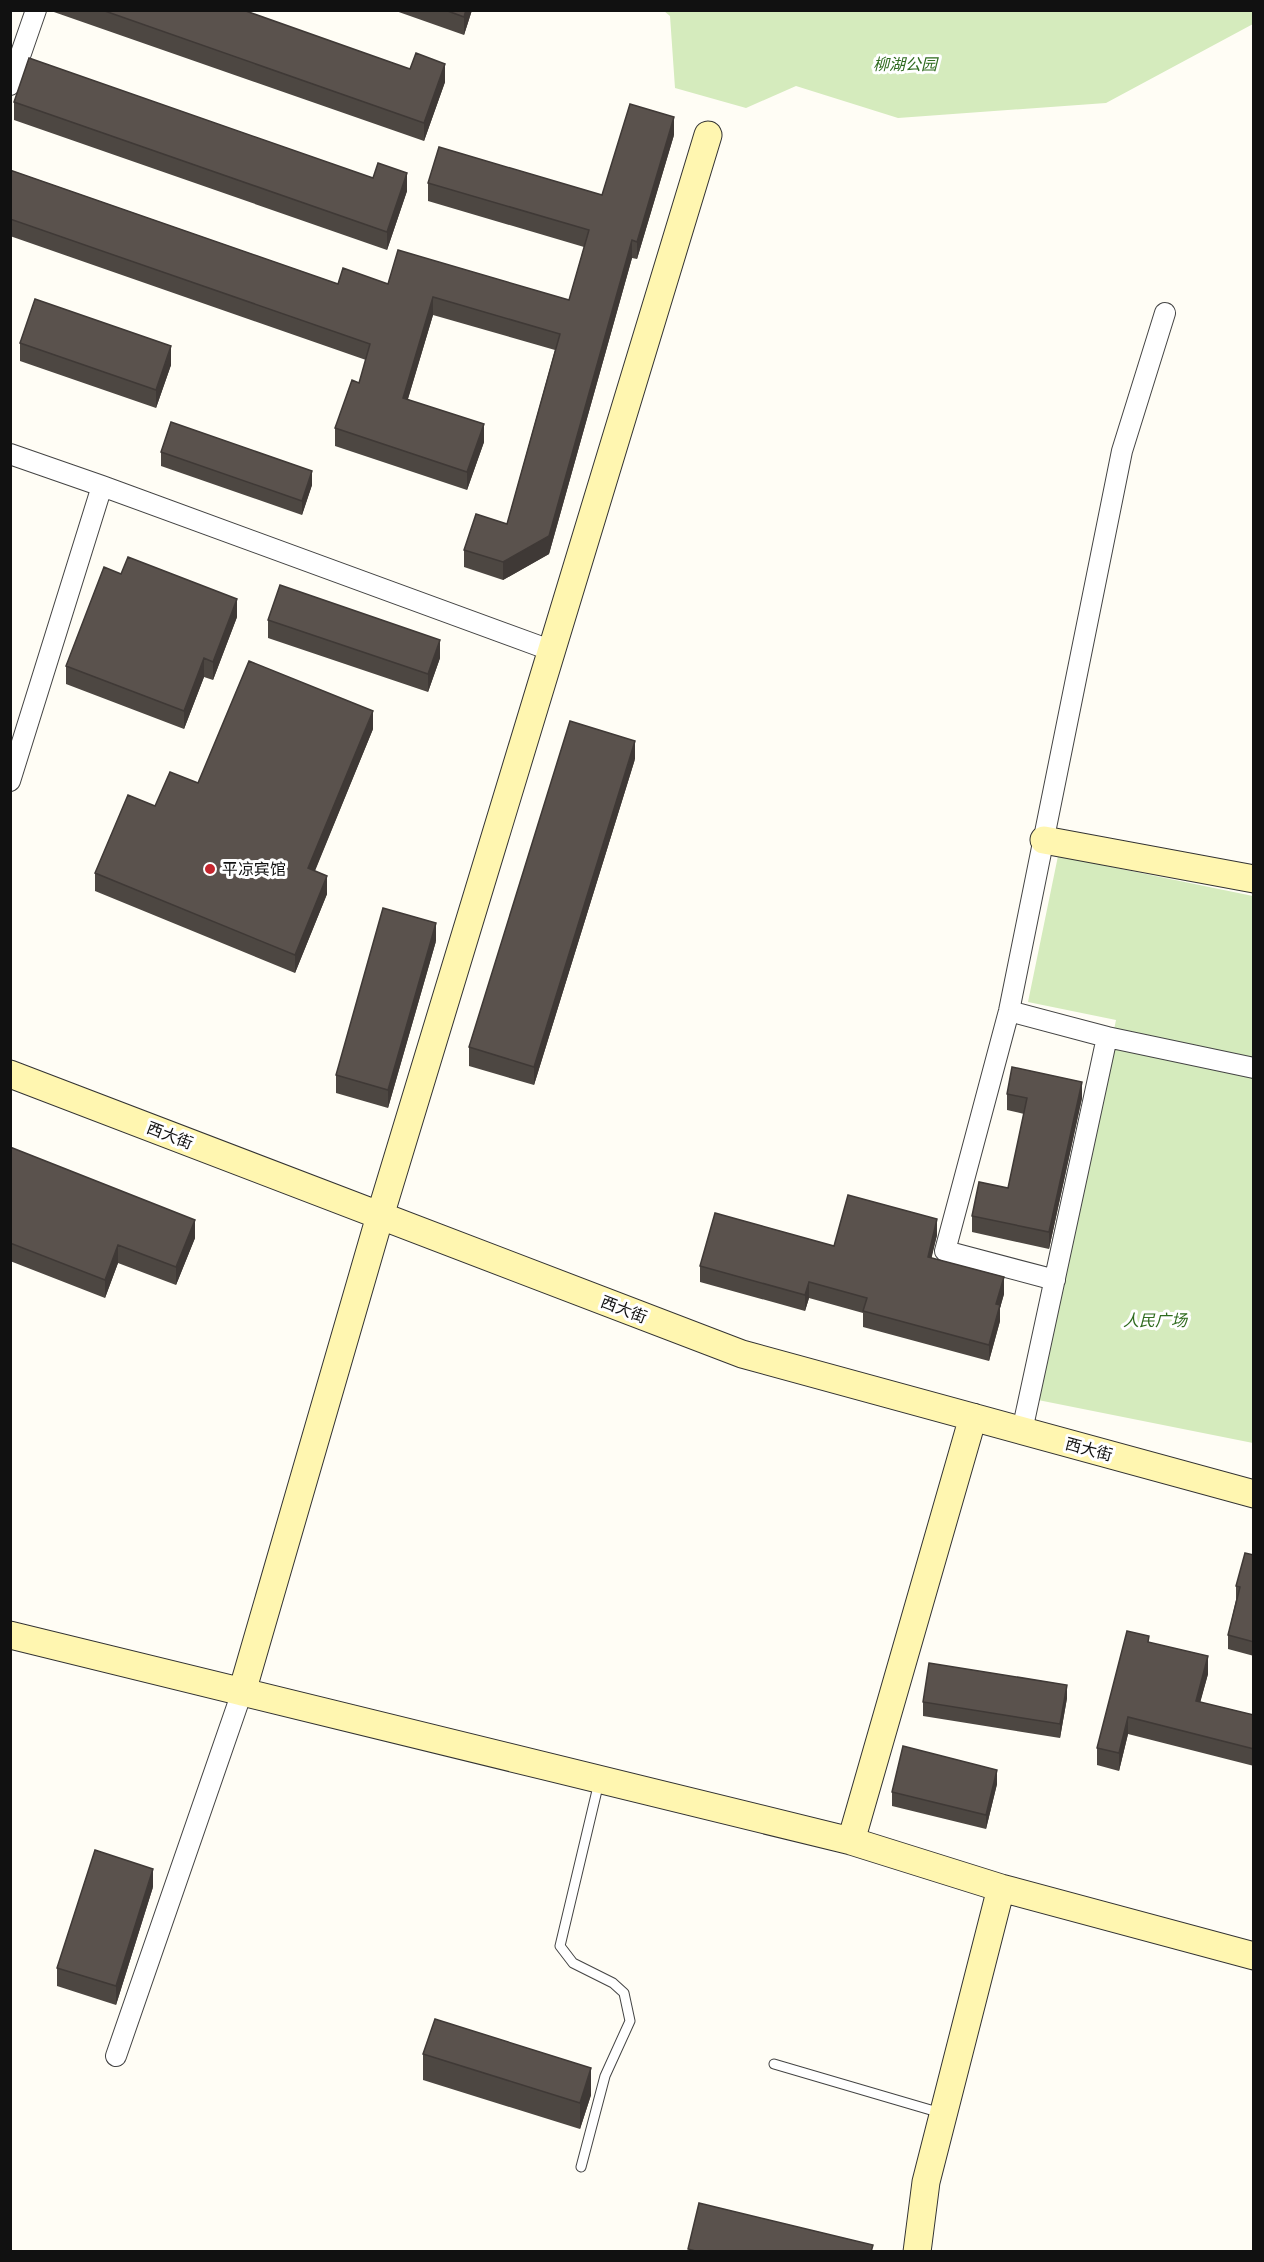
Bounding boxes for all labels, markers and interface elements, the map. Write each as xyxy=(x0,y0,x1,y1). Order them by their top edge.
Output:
park label: 柳湖公园 xyxy=(873,54,939,74)
place label: 平凉宾馆 xyxy=(222,859,286,879)
marker: 平凉宾馆 xyxy=(203,862,217,876)
street label: 西大街 xyxy=(144,1117,196,1153)
street label: 西大街 xyxy=(598,1291,650,1327)
park label: 人民广场 xyxy=(1123,1310,1189,1330)
street label: 西大街 xyxy=(1063,1433,1115,1465)

